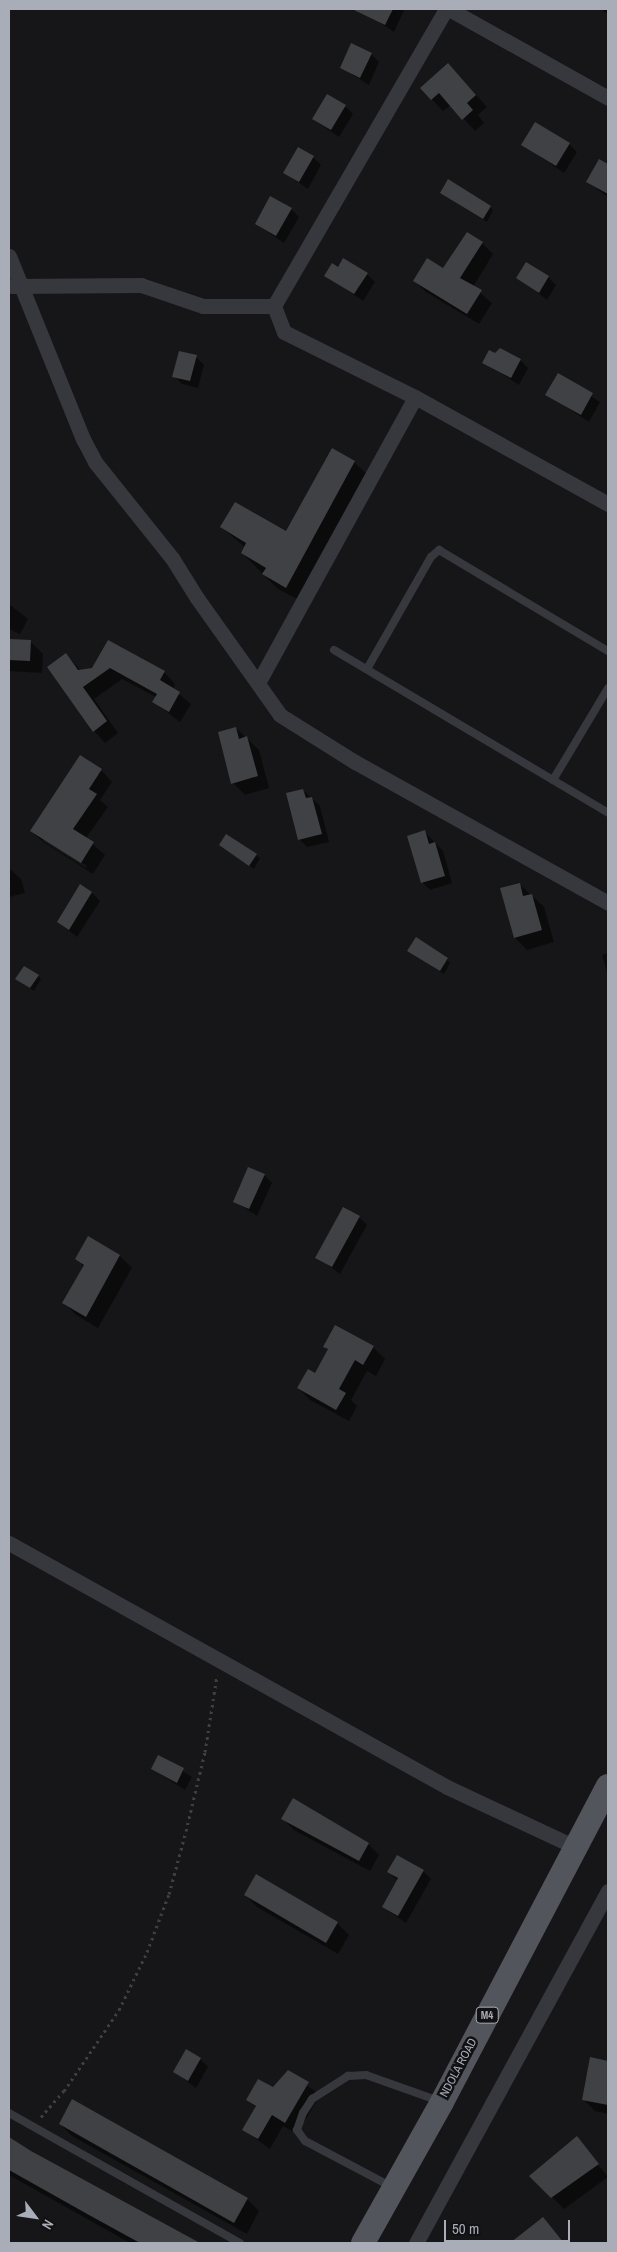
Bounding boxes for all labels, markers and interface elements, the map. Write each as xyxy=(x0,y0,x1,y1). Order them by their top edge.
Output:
road number: M4 xyxy=(474,2006,500,2024)
street label: NDOLA ROAD xyxy=(437,2036,481,2100)
north arrow xyxy=(10,2192,60,2242)
scale bar xyxy=(447,2210,573,2242)
text: N xyxy=(38,2217,58,2233)
text: 50 m xyxy=(452,2218,479,2239)

